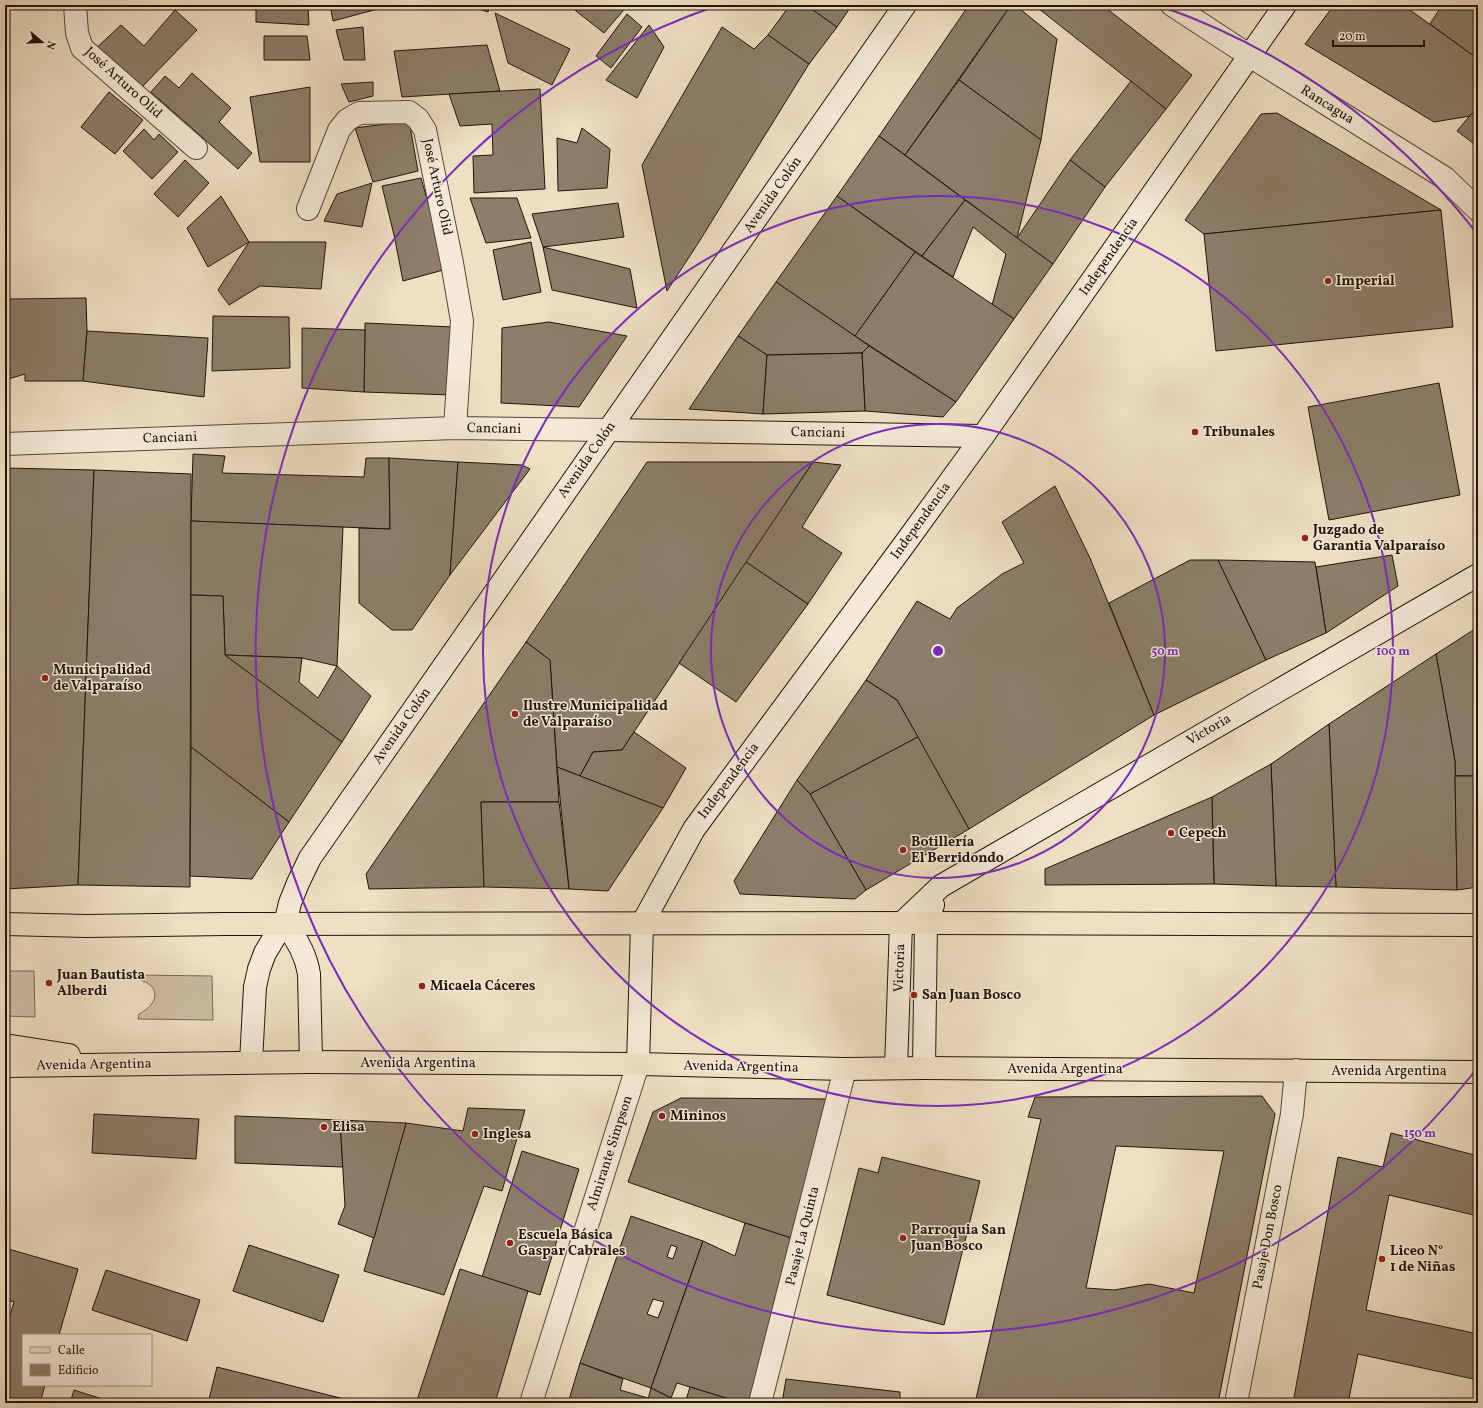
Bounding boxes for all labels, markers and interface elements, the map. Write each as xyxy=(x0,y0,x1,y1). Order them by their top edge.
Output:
north arrow xyxy=(22,22,62,62)
scale bar xyxy=(1333,22,1424,48)
text: 20 m xyxy=(1339,29,1366,45)
text: N xyxy=(42,39,58,51)
street label: José Arturo Olid xyxy=(80,43,166,123)
street label: Rancagua xyxy=(1296,81,1358,129)
street label: José Arturo Olid xyxy=(417,137,457,237)
street label: Avenida Colón xyxy=(740,153,806,237)
street label: Independencia xyxy=(1075,214,1143,300)
place label: Imperial xyxy=(1336,272,1395,291)
marker: Imperial xyxy=(1323,276,1333,286)
street label: Avenida Colón xyxy=(554,418,620,502)
street label: Canciani xyxy=(467,419,521,439)
street label: Canciani xyxy=(791,423,845,443)
place label: Tribunales xyxy=(1203,423,1275,442)
marker: Tribunales xyxy=(1190,427,1200,437)
street label: Canciani xyxy=(142,428,198,448)
street label: Independencia xyxy=(887,479,956,563)
place label: Juzgado de Garantia Valparaíso xyxy=(1312,521,1445,556)
marker: Juzgado de Garantia Valparaíso xyxy=(1300,533,1310,543)
centre of rings xyxy=(931,644,945,658)
text: 50 m xyxy=(1151,644,1179,660)
text: 100 m xyxy=(1376,644,1410,660)
place label: Municipalidad de Valparaíso xyxy=(53,661,151,696)
marker: Municipalidad de Valparaíso xyxy=(40,673,50,683)
street label: Avenida Colón xyxy=(369,684,435,768)
place label: Ilustre Municipalidad de Valparaíso xyxy=(523,697,668,732)
marker: Ilustre Municipalidad de Valparaíso xyxy=(510,709,520,719)
street label: Victoria xyxy=(1183,710,1235,750)
street label: Independencia xyxy=(694,739,764,823)
place label: Cepech xyxy=(1179,824,1227,843)
marker: Cepech xyxy=(1166,828,1176,838)
place label: Botillería El Berridondo xyxy=(911,833,1004,868)
marker: Botillería El Berridondo xyxy=(898,845,908,855)
street label: Victoria xyxy=(890,943,910,993)
place label: Juan Bautista Alberdi xyxy=(56,966,146,1001)
place label: Micaela Cáceres xyxy=(430,977,535,996)
marker: Juan Bautista Alberdi xyxy=(44,978,54,988)
marker: Micaela Cáceres xyxy=(417,981,427,991)
place label: San Juan Bosco xyxy=(922,986,1021,1005)
marker: San Juan Bosco xyxy=(909,990,919,1000)
street label: Avenida Argentina xyxy=(36,1054,152,1076)
street label: Avenida Argentina xyxy=(360,1054,476,1073)
street label: Avenida Argentina xyxy=(683,1056,799,1078)
street label: Avenida Argentina xyxy=(1007,1060,1123,1079)
street label: Avenida Argentina xyxy=(1331,1062,1447,1081)
street label: Almirante Simpson xyxy=(582,1093,638,1213)
place label: Mininos xyxy=(670,1107,726,1126)
marker: Mininos xyxy=(657,1111,667,1121)
place label: Elisa xyxy=(332,1118,365,1137)
marker: Elisa xyxy=(319,1122,329,1132)
place label: Inglesa xyxy=(483,1125,532,1144)
text: 150 m xyxy=(1404,1126,1436,1142)
marker: Inglesa xyxy=(470,1129,480,1139)
street label: Pasaje Don Bosco xyxy=(1249,1183,1287,1291)
street label: Pasaje La Quinta xyxy=(781,1184,825,1288)
place label: Parroquia San Juan Bosco xyxy=(910,1221,1006,1256)
place label: Escuela Básica Gaspar Cabrales xyxy=(518,1226,626,1261)
marker: Parroquia San Juan Bosco xyxy=(898,1233,908,1243)
marker: Escuela Básica Gaspar Cabrales xyxy=(505,1238,515,1248)
place label: Liceo N° 1 de Niñas xyxy=(1390,1242,1455,1277)
marker: Liceo N° 1 de Niñas xyxy=(1377,1254,1387,1264)
legend xyxy=(22,1334,152,1386)
text: Calle xyxy=(58,1343,85,1359)
text: Edificio xyxy=(58,1363,98,1379)

